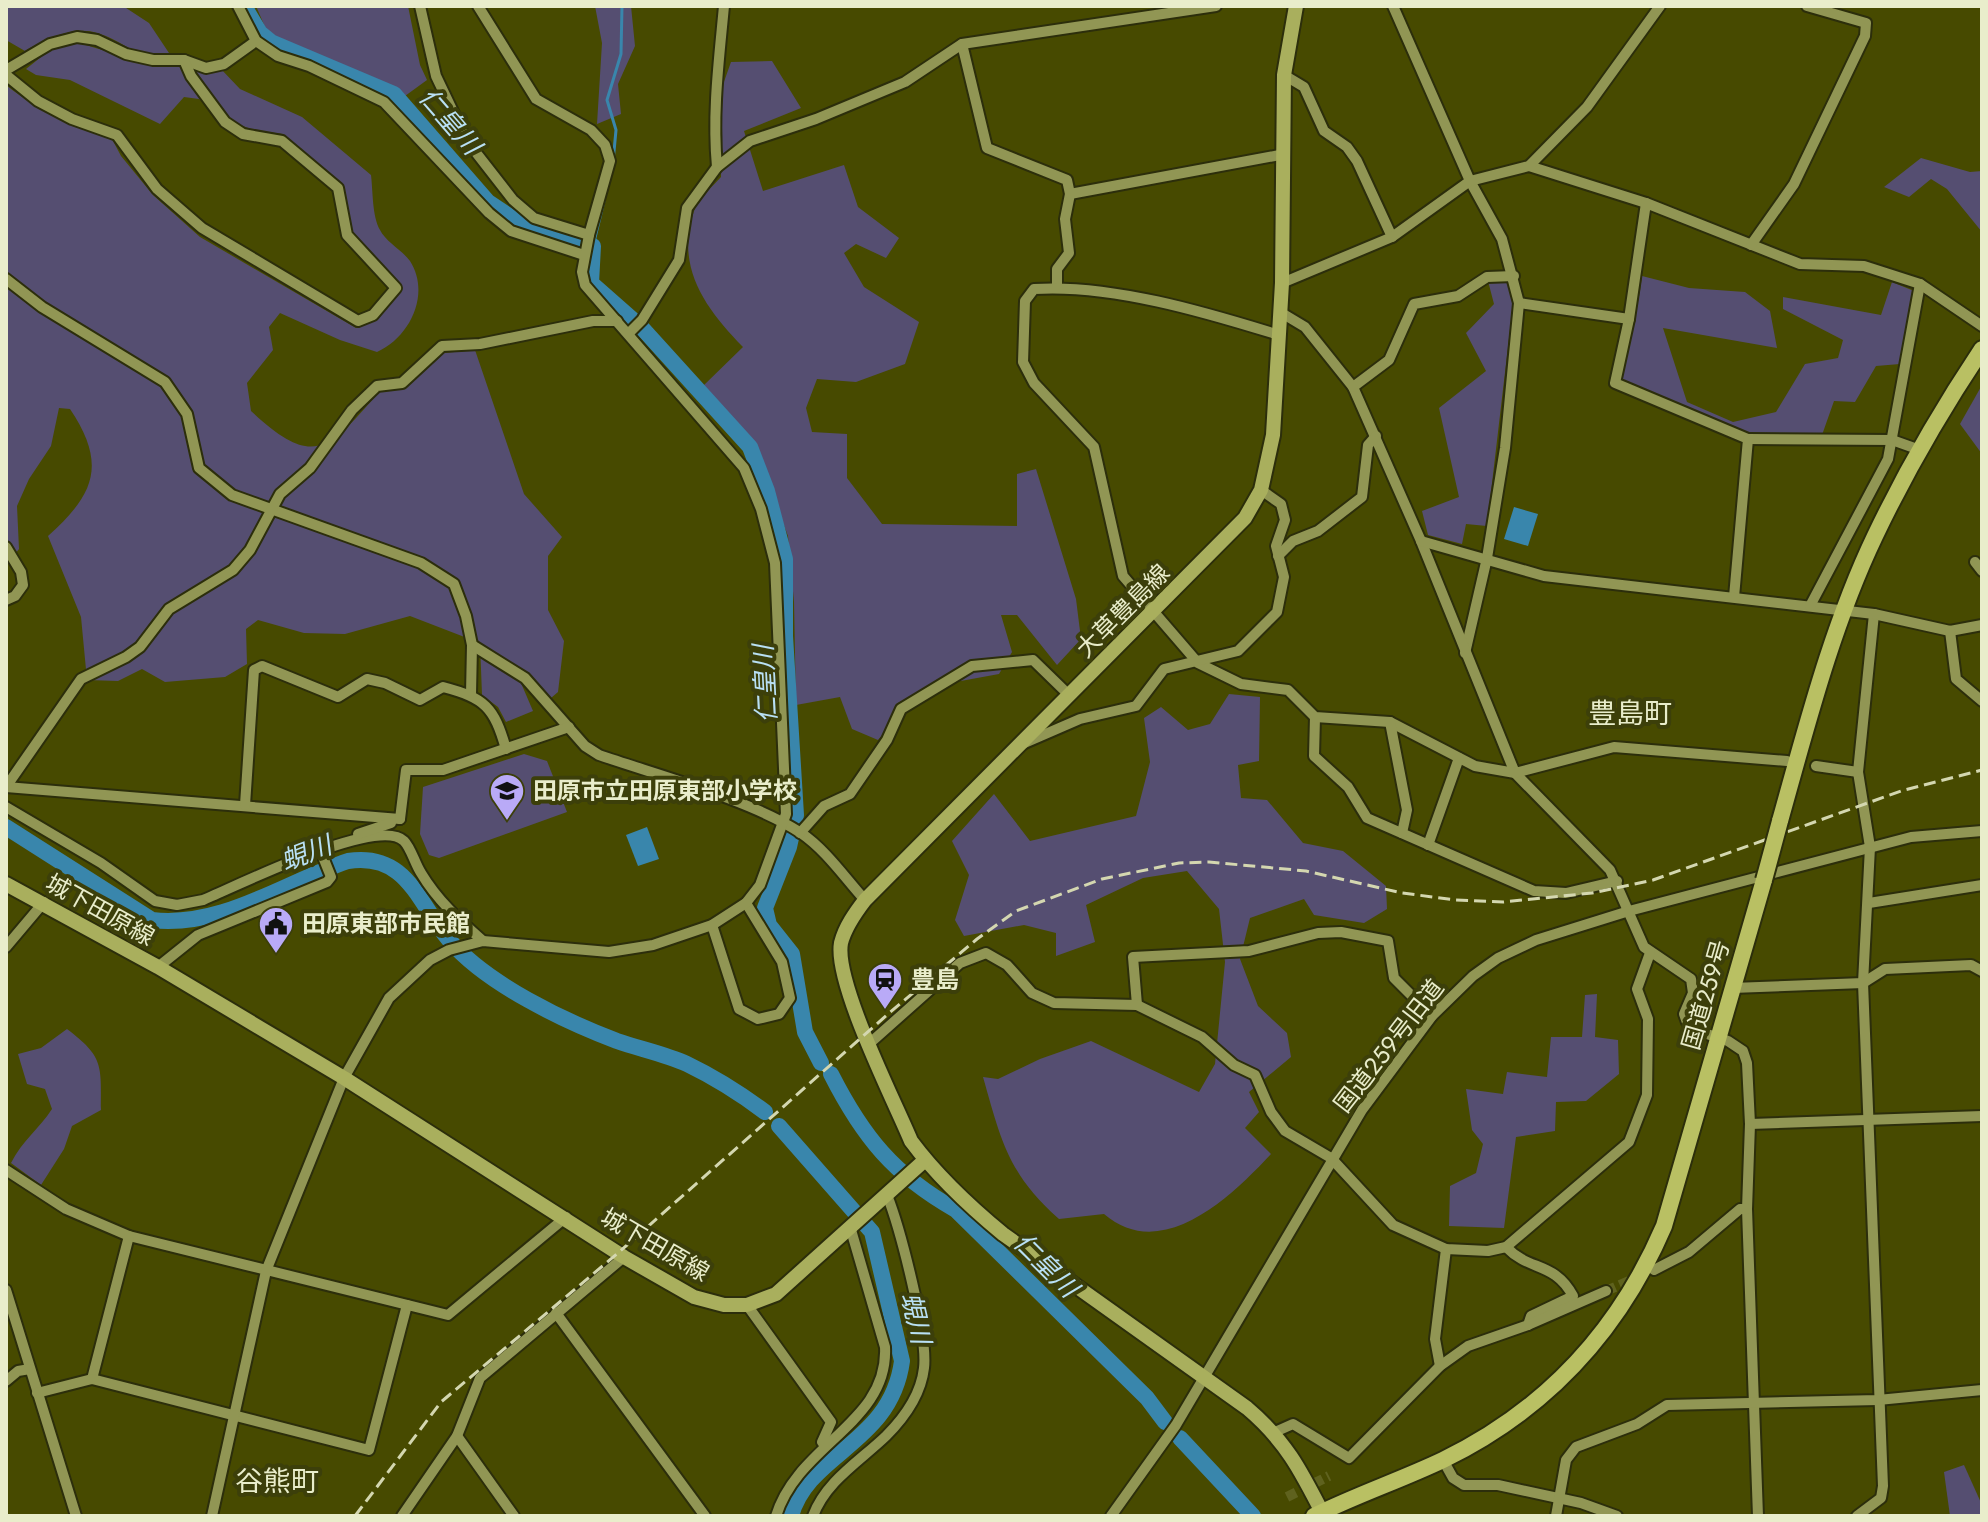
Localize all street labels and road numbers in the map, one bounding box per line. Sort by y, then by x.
street label: 大草豊島線 [1068,556,1177,665]
street label: 城下田原線 [39,865,161,954]
street label: 国道259号 [1673,936,1738,1054]
street label: 国道259号旧道 [1325,971,1452,1120]
street label: 城下田原線 [595,1199,716,1290]

